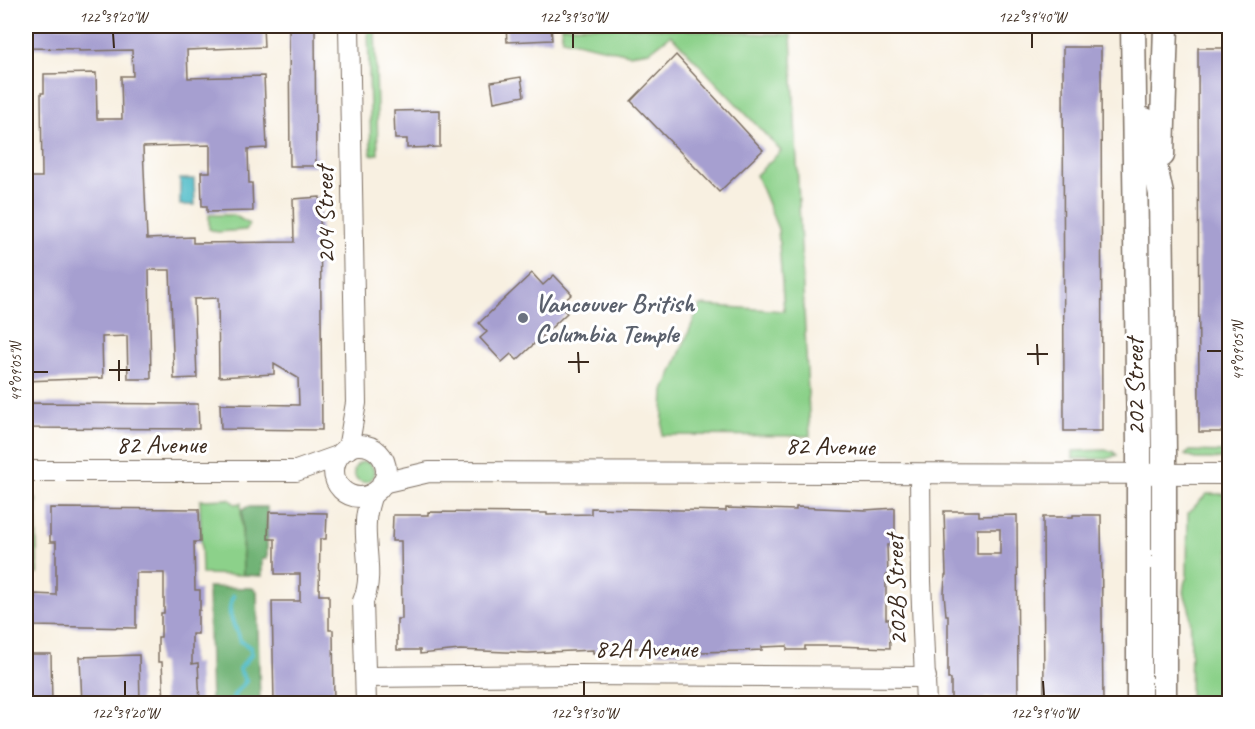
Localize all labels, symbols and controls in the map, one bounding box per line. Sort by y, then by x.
text: 122°39'20"W [79,8,150,27]
text: 122°39'30"W [539,8,610,27]
text: 122°39'40"W [998,8,1069,27]
street label: 204 Street [308,162,342,264]
place label: Vancouver British Columbia Temple [535,287,695,350]
marker: Vancouver British Columbia Temple [516,311,530,325]
text: 49°09'05"N [1229,318,1248,381]
street label: 202 Street [1118,334,1152,436]
text: 49°09'05"N [7,339,26,402]
street label: 82 Avenue [116,428,207,461]
street label: 82 Avenue [785,429,877,463]
street label: 202B Street [877,531,914,646]
street label: 82A Avenue [595,632,699,665]
text: 122°39'20"W [91,704,162,723]
text: 122°39'30"W [550,704,621,723]
text: 122°39'40"W [1010,704,1081,723]

